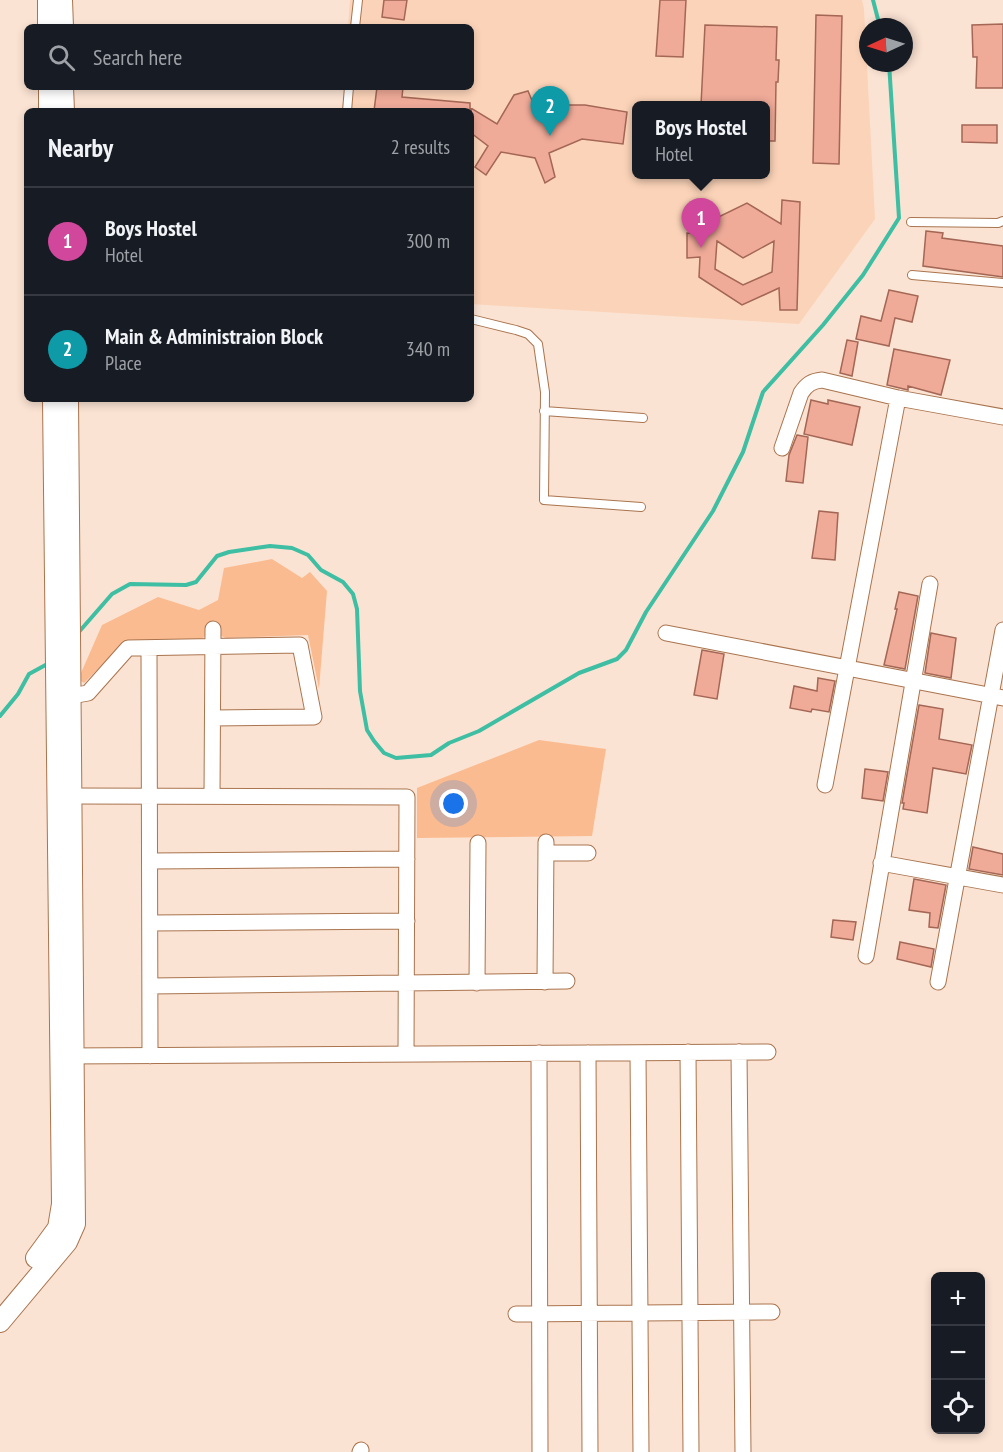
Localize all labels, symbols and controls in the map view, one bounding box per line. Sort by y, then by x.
north arrow [859,18,913,72]
search box [24,24,474,90]
icon: search [45,41,78,74]
text: Search here [93,43,182,71]
pin: 2 [530,86,570,136]
popup [632,101,770,179]
text: Boys Hostel [655,113,747,141]
text: Nearby [48,131,113,164]
text: 2 results [391,134,450,160]
text: Hotel [655,141,693,167]
pin: 1 [682,198,720,248]
text: Boys Hostel [105,214,197,242]
text: 1 [63,228,72,254]
text: 300 m [406,228,450,254]
text: Hotel [105,242,143,268]
text: Main & Administraion Block [105,322,323,350]
text: 2 [63,336,72,362]
text: 340 m [406,336,450,362]
text: Place [105,350,142,376]
your location [439,789,468,818]
map controls [931,1272,985,1434]
button: + [931,1272,985,1326]
button: − [931,1326,985,1380]
button: locate [931,1380,985,1434]

